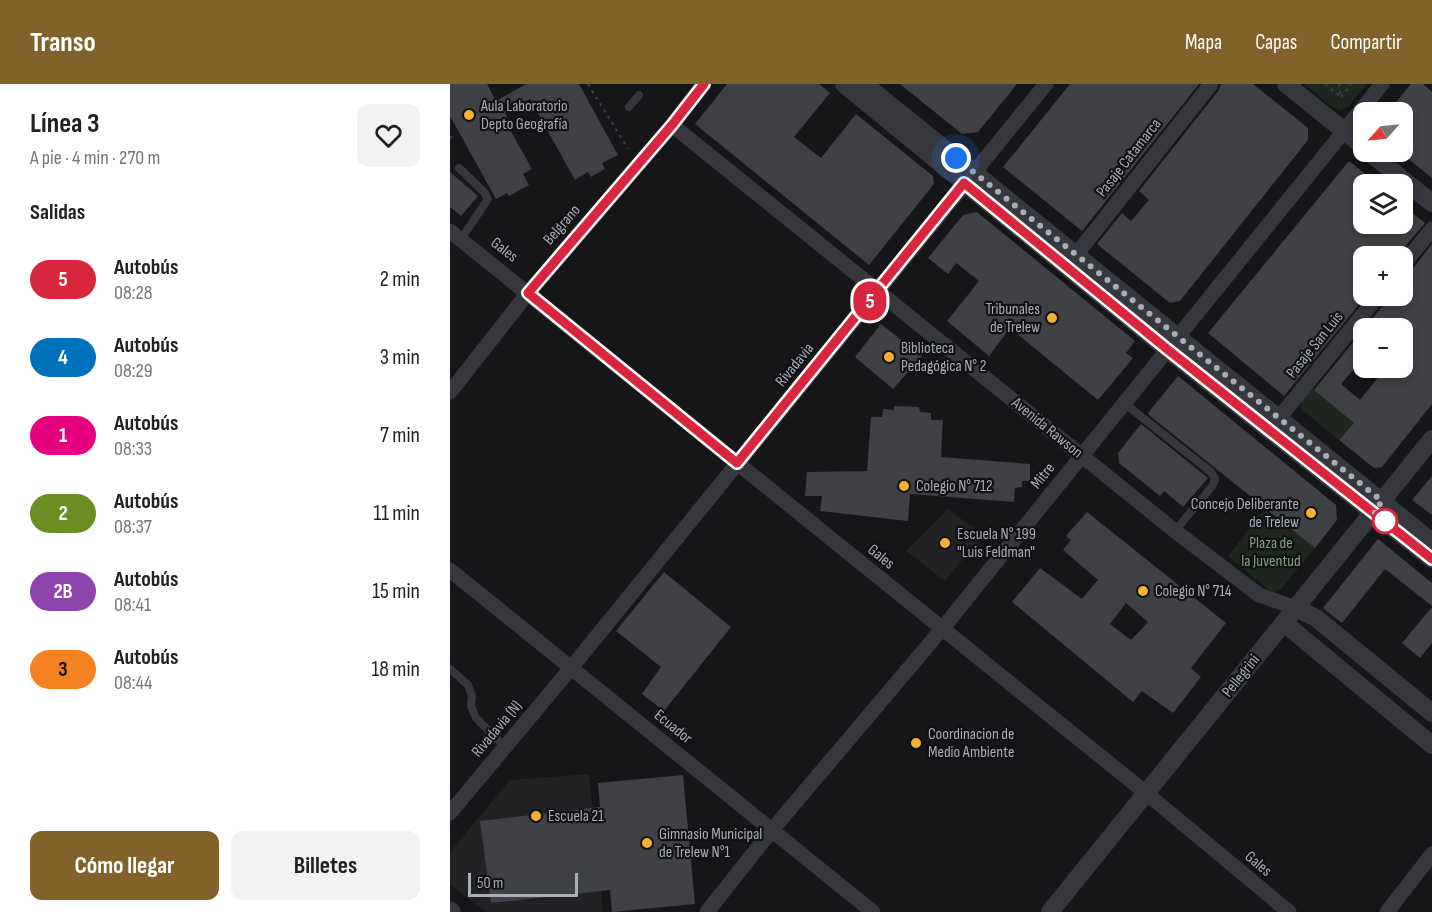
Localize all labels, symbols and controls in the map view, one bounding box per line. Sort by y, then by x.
text: Transo [30,26,96,59]
text: Mapa [1185,30,1222,55]
text: Capas [1255,30,1297,55]
text: Compartir [1330,30,1402,55]
place label: Aula Laboratorio Depto Geografía [480,97,568,134]
north arrow [1353,102,1413,162]
map controls [1353,102,1413,378]
button: heart [357,104,420,167]
text: Línea 3 [30,107,99,140]
marker: Aula Laboratorio Depto Geografía [462,108,476,122]
street label: Pasaje Catamarca [1093,115,1165,201]
your location [941,143,971,173]
text: A pie · 4 min · 270 m [30,146,160,170]
button: layers [1353,174,1413,234]
text: Salidas [30,199,85,226]
street label: Belgrano [539,201,585,249]
street label: Gales [487,234,522,267]
button: + [1353,246,1413,306]
text: Autobús [114,254,178,281]
text: 2 min [380,266,420,293]
text: 5 [58,267,68,292]
text: 08:28 [114,281,152,305]
line badge: 5 [850,282,890,320]
text: 5 [865,289,875,314]
place label: Tribunales de Trelew [986,300,1040,337]
street label: Pasaje San Luis [1282,308,1348,382]
marker: Tribunales de Trelew [1045,311,1059,325]
button: − [1353,318,1413,378]
text: Autobús [114,332,178,359]
street label: Rivadavia [772,339,818,391]
place label: Biblioteca Pedagógica N° 2 [901,339,986,376]
text: 3 min [380,344,420,371]
text: 4 [58,345,68,370]
marker: Biblioteca Pedagógica N° 2 [882,350,896,364]
text: 08:29 [114,359,153,383]
street label: Avenida Rawson [1007,393,1086,462]
text: Autobús [114,410,178,437]
text: 7 min [380,422,420,449]
text: 1 [59,423,67,448]
text: 08:33 [114,437,152,461]
street label: Mitre [1027,459,1059,493]
place label: Colegio N° 712 [916,477,993,496]
marker: Colegio N° 712 [897,479,911,493]
text: Autobús [114,488,178,515]
place label: Concejo Deliberante de Trelew [1191,495,1299,532]
text: 11 min [373,500,420,527]
text: 2 [58,501,68,526]
marker: Concejo Deliberante de Trelew [1304,506,1318,520]
unlabelled marker [1372,508,1398,534]
text: 08:37 [114,515,152,539]
place label: Escuela N° 199 "Luis Feldman" [957,525,1036,562]
park label: Plaza de la Juventud [1241,534,1301,571]
marker: Escuela N° 199 "Luis Feldman" [938,536,952,550]
street label: Gales [864,540,899,574]
text: Autobús [114,566,178,593]
text: 15 min [372,578,420,605]
text: 2B [53,579,73,604]
place label: Colegio N° 714 [1155,582,1232,601]
marker: Colegio N° 714 [1136,584,1150,598]
text: 08:41 [114,593,151,617]
text: Autobús [114,644,178,671]
street label: Pellegrini [1218,651,1264,701]
text: 18 min [372,656,420,683]
text: 3 [58,657,68,682]
text: 08:44 [114,671,152,695]
street label: Rivadavia (N) [468,697,526,761]
street label: Ecuador [650,706,696,748]
place label: Coordinacion de Medio Ambiente [928,725,1014,762]
marker: Coordinacion de Medio Ambiente [909,736,923,750]
place label: Escuela 21 [548,807,604,826]
marker: Escuela 21 [529,809,543,823]
place label: Gimnasio Municipal de Trelew N°1 [659,825,762,862]
button: Cómo llegar [30,831,219,900]
button: Billetes [231,831,420,900]
marker: Gimnasio Municipal de Trelew N°1 [640,836,654,850]
street label: Gales [1241,847,1275,881]
scale bar [468,870,578,898]
text: 50 m [477,874,503,893]

